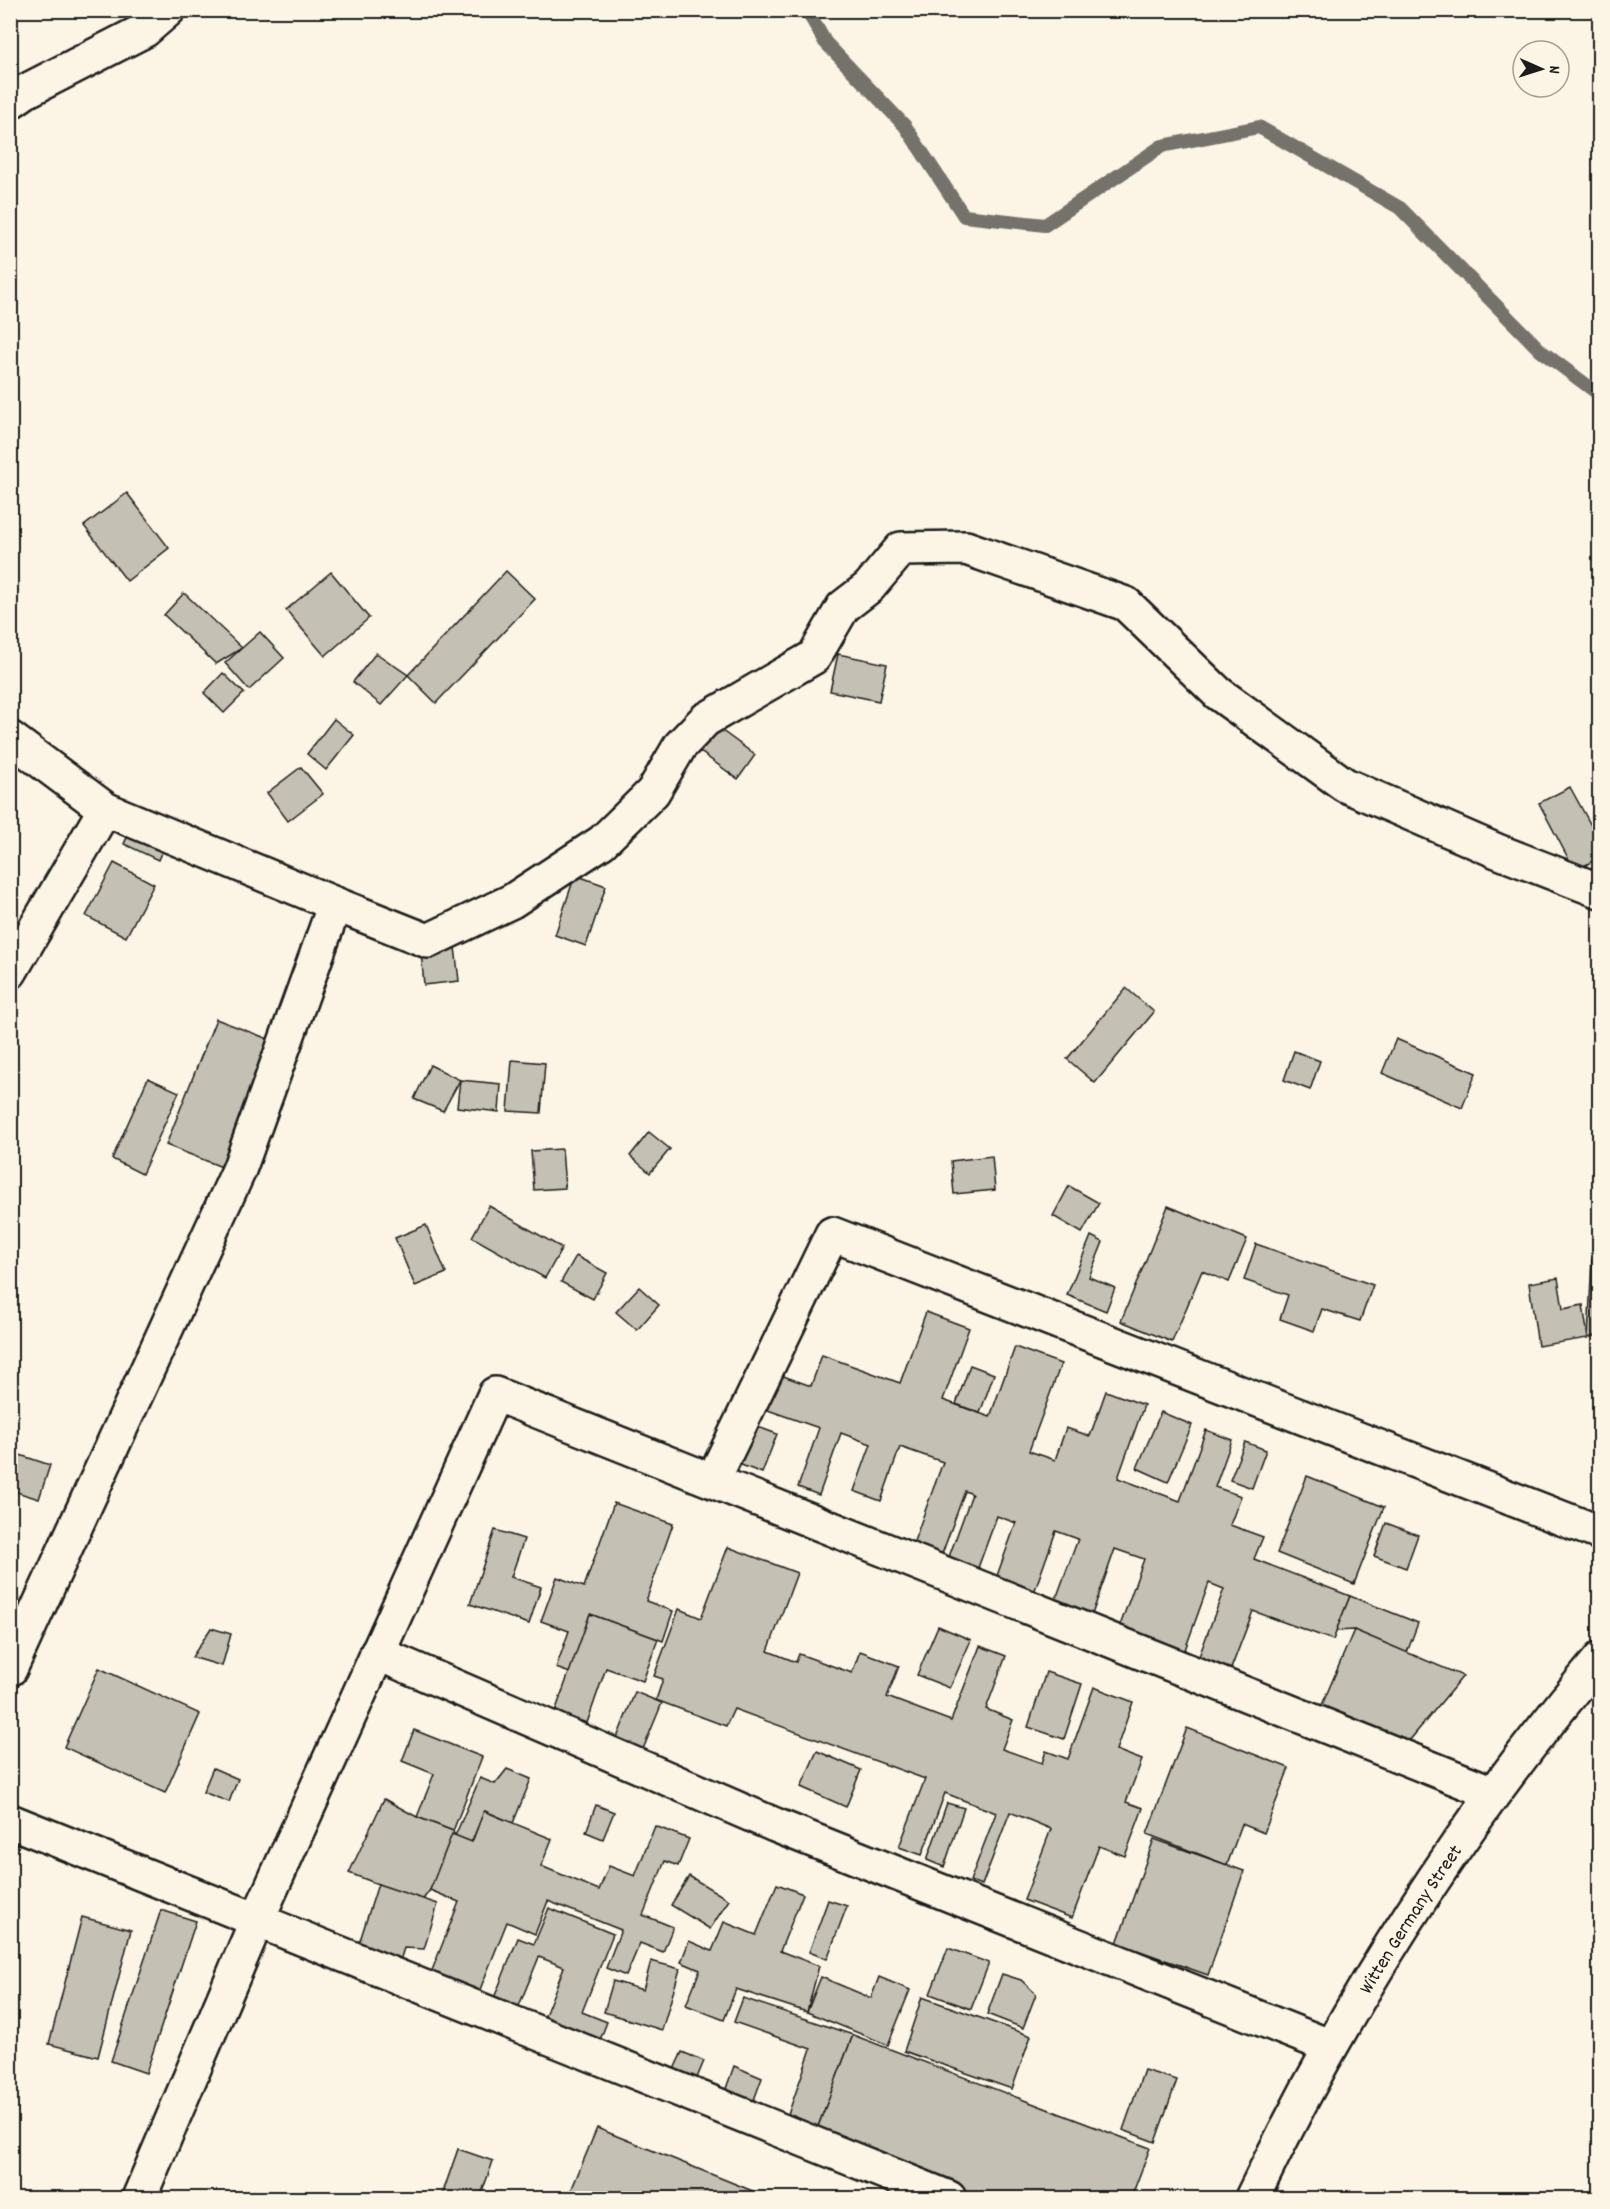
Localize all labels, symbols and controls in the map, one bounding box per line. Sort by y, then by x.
north arrow [1511,39,1571,99]
text: N [1542,65,1565,74]
street label: Witten Germany Street [1354,1840,1470,2000]

